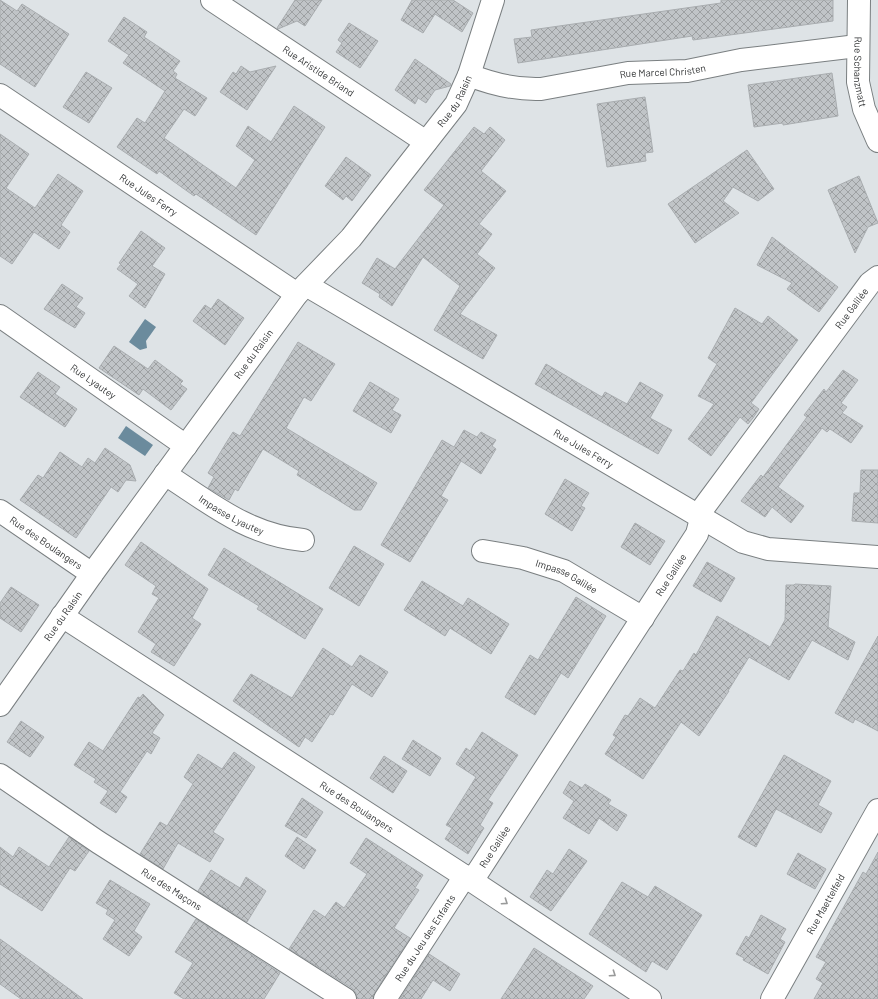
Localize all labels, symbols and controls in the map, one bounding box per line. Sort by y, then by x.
street label: Rue Schanzmatt [852,36,869,108]
street label: Rue Aristide Briand [281,43,357,99]
street label: Rue Marcel Christen [619,61,707,80]
street label: Rue du Raisin [434,73,474,129]
street label: Rue Jules Ferry [117,171,180,219]
street label: Rue Galilée [832,285,870,331]
street label: Rue du Raisin [231,327,275,381]
street label: Rue Lyautey [68,361,119,402]
street label: Rue Jules Ferry [552,426,616,471]
street label: Impasse Lyautey [197,492,266,537]
street label: Rue des Boulangers [8,514,85,572]
street label: Rue Galilée [653,551,689,598]
street label: Impasse Galilée [534,556,600,596]
street label: Rue du Raisin [41,589,84,643]
street label: Rue des Boulangers [318,778,396,835]
street label: Rue Galilée [476,823,512,870]
street label: Rue des Maçons [139,865,204,913]
street label: Rue Maettelfeld [804,872,847,936]
street label: Rue du Jeu des Enfants [392,892,458,984]
one-way arrow [501,898,508,905]
one-way arrow [609,970,616,977]

